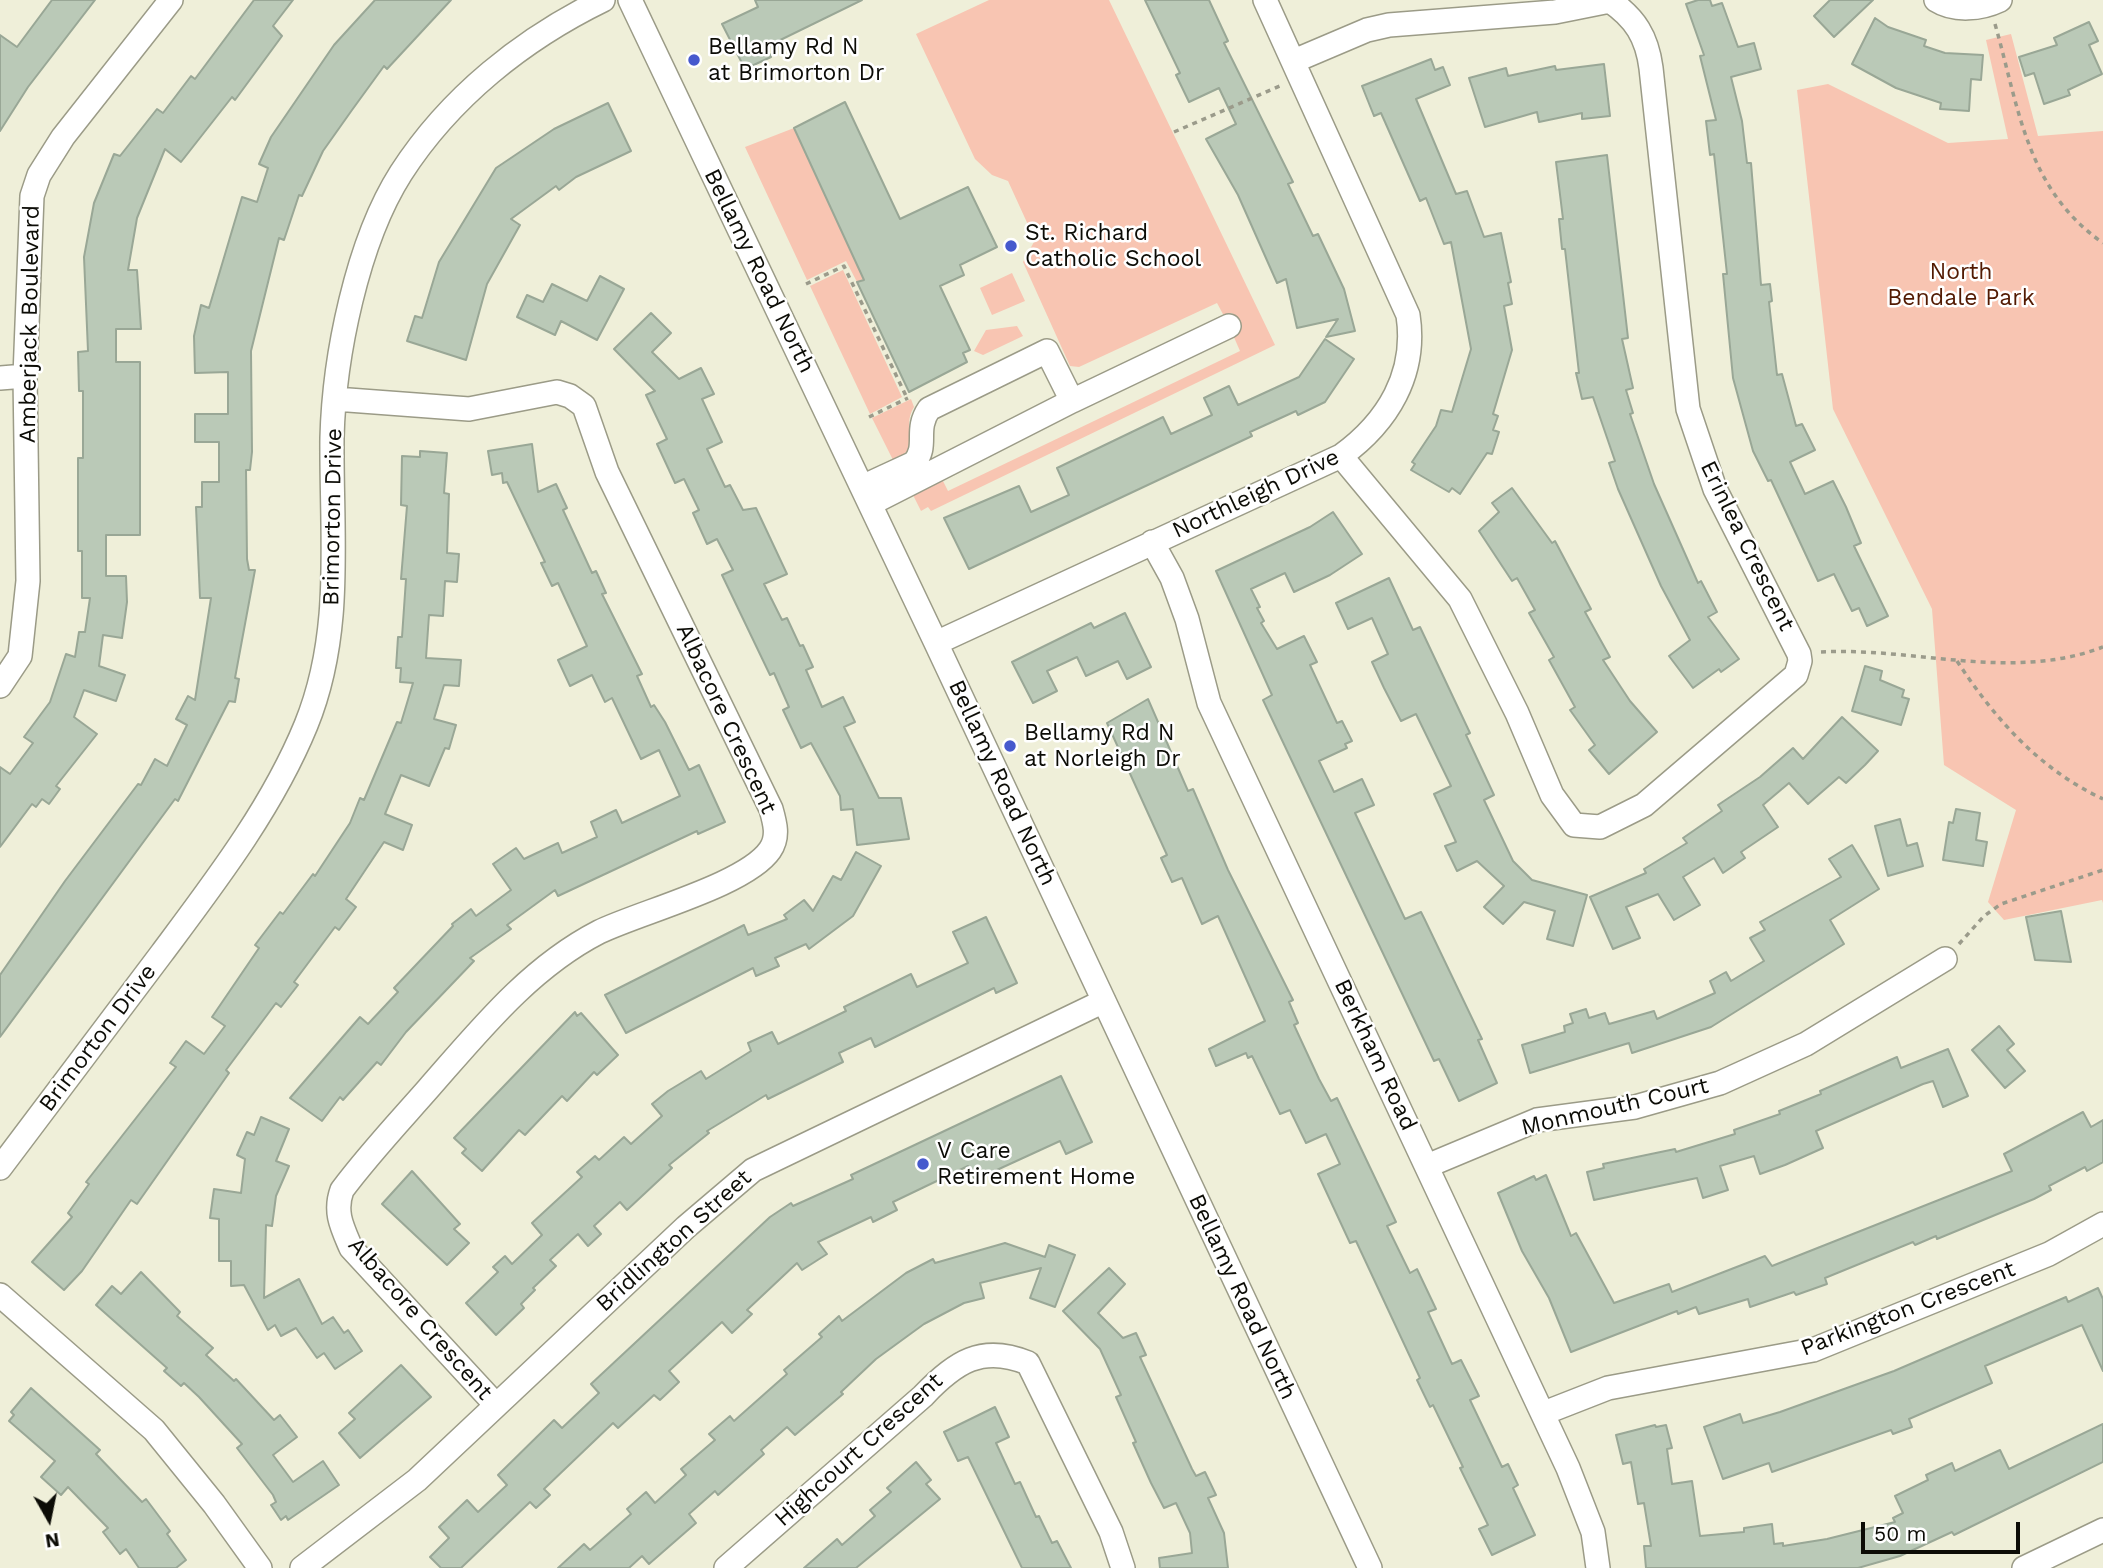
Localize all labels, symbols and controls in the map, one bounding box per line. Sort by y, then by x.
place label: Bellamy Rd N at Brimorton Dr [708,33,884,87]
marker: Bellamy Rd N at Brimorton Dr [686,52,702,68]
street label: Bellamy Road North [698,164,820,378]
street label: Amberjack Boulevard [14,205,46,443]
place label: St. Richard Catholic School [1025,219,1201,273]
marker: St. Richard Catholic School [1003,238,1019,254]
park label: North Bendale Park [1887,258,2035,312]
street label: Brimorton Drive [318,428,348,606]
street label: Northleigh Drive [1168,443,1344,545]
street label: Erinlea Crescent [1694,457,1800,635]
street label: Albacore Crescent [670,620,782,818]
street label: Bellamy Road North [942,676,1062,890]
place label: Bellamy Rd N at Norleigh Dr [1024,719,1181,773]
marker: Bellamy Rd N at Norleigh Dr [1002,738,1018,754]
street label: Brimorton Drive [34,959,162,1117]
street label: Berkham Road [1328,975,1422,1135]
street label: Monmouth Court [1519,1072,1711,1142]
place label: V Care Retirement Home [937,1137,1135,1191]
marker: V Care Retirement Home [915,1156,931,1172]
street label: Bridlington Street [591,1164,757,1318]
street label: Bellamy Road North [1182,1190,1302,1404]
street label: Albacore Crescent [342,1232,498,1406]
street label: Parkington Crescent [1797,1255,2019,1363]
street label: Highcourt Crescent [769,1367,949,1533]
north arrow [14,1484,84,1554]
scale bar [1865,1508,2024,1552]
text: 50 m [1874,1521,1926,1546]
text: N [44,1528,61,1553]

